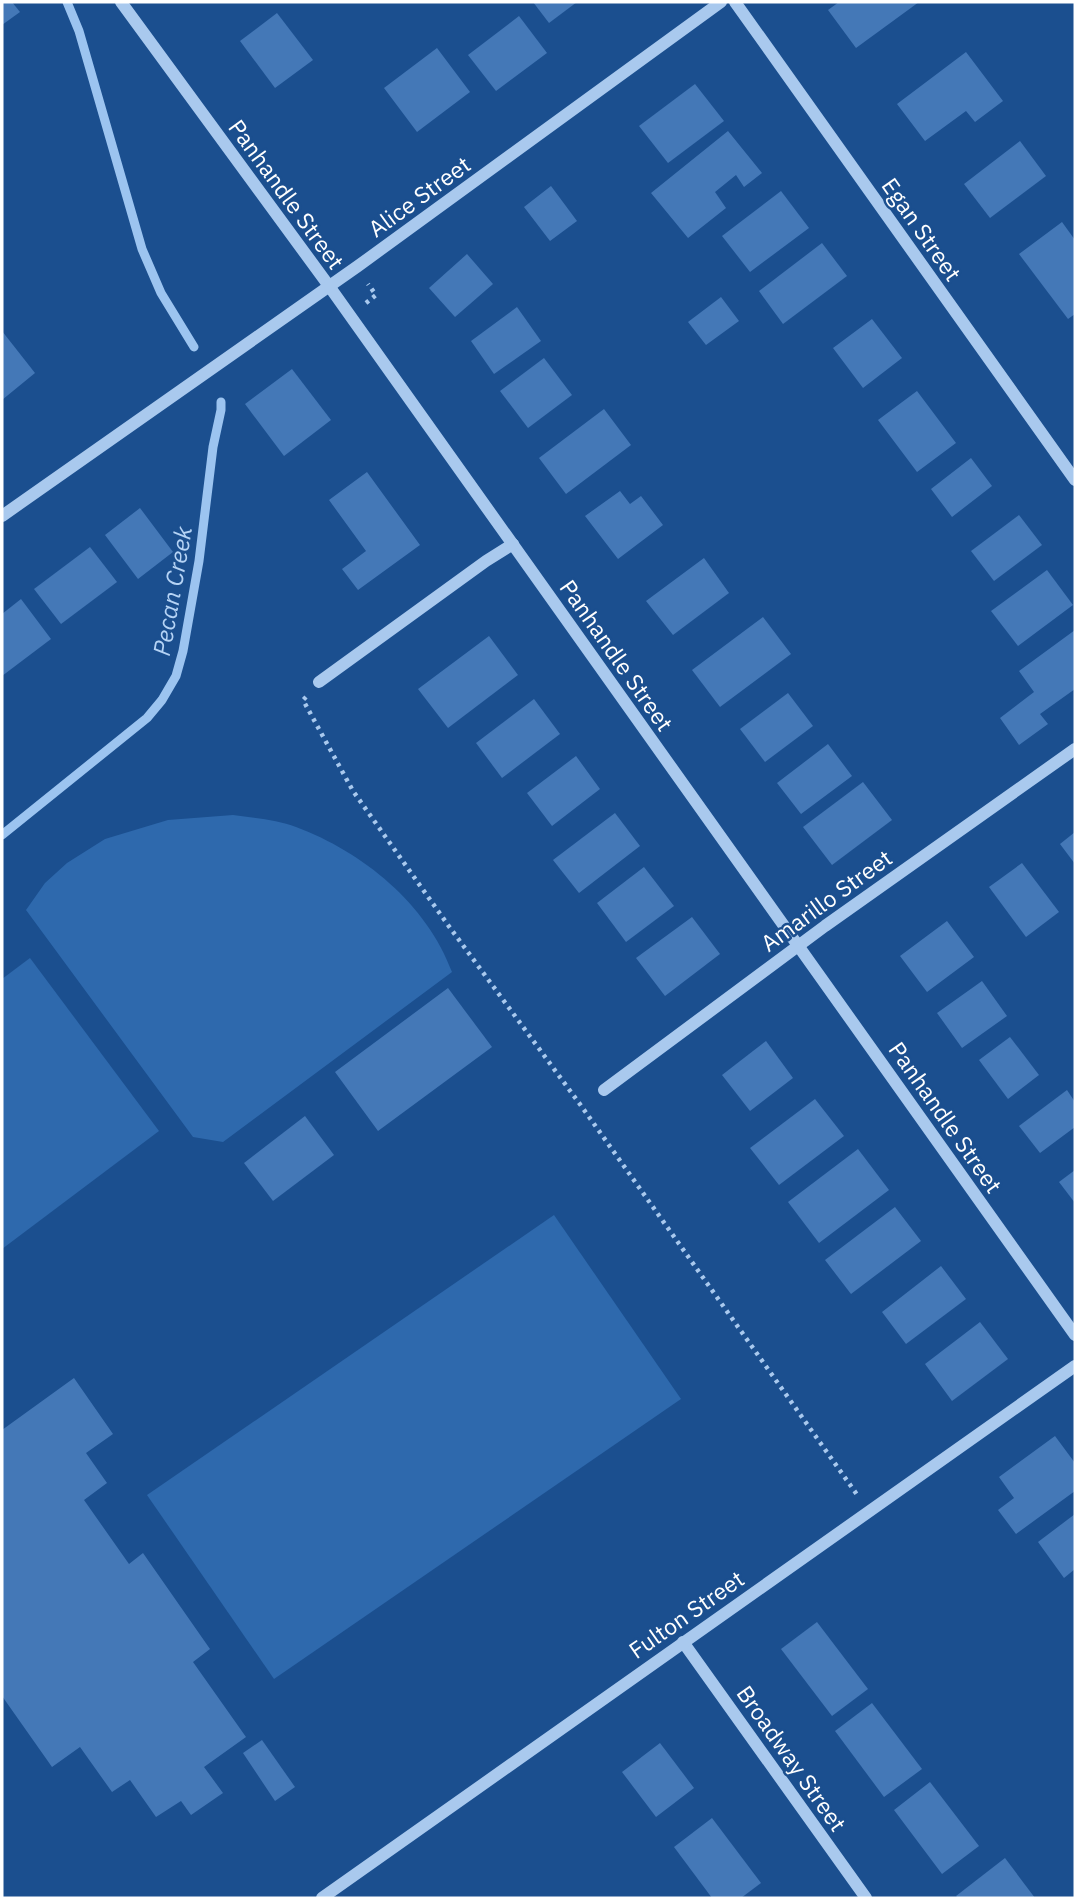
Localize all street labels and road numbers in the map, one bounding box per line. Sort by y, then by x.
street label: Panhandle Street [222,113,352,275]
street label: Alice Street [362,149,476,243]
street label: Egan Street [876,172,968,286]
street label: Panhandle Street [554,573,680,737]
street label: Amarillo Street [754,842,898,958]
street label: Panhandle Street [883,1035,1009,1199]
street label: Fulton Street [623,1563,749,1665]
street label: Broadway Street [731,1679,853,1837]

